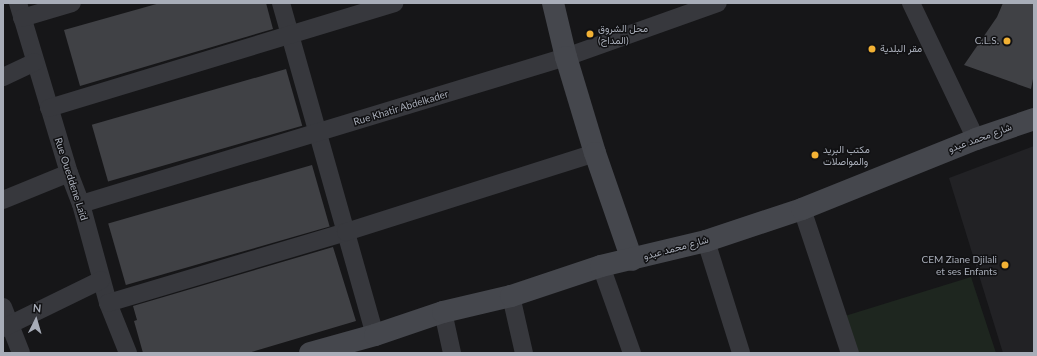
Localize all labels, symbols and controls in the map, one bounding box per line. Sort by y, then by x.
place label: محل الشروق (المداح) [598,22,648,46]
marker: محل الشروق (المداح) [585,29,595,39]
place label: C.L.S. [975,35,999,47]
marker: C.L.S. [1002,36,1012,46]
place label: مقر البلدية [880,43,922,55]
marker: مقر البلدية [867,44,877,54]
street label: Rue Khatir Abdelkader [352,88,450,128]
street label: شارع محمد عبدو [947,121,1013,155]
street label: Rue Oueddene Laïd [52,136,90,222]
place label: مكتب البريد والمواصلات [823,143,870,166]
marker: مكتب البريد والمواصلات [810,150,820,160]
street label: شارع محمد عبدو [642,234,710,262]
place label: CEM Ziane Djilali et ses Enfants [922,253,997,276]
marker: CEM Ziane Djilali et ses Enfants [1000,260,1010,270]
north arrow [16,300,56,340]
text: N [32,301,42,314]

